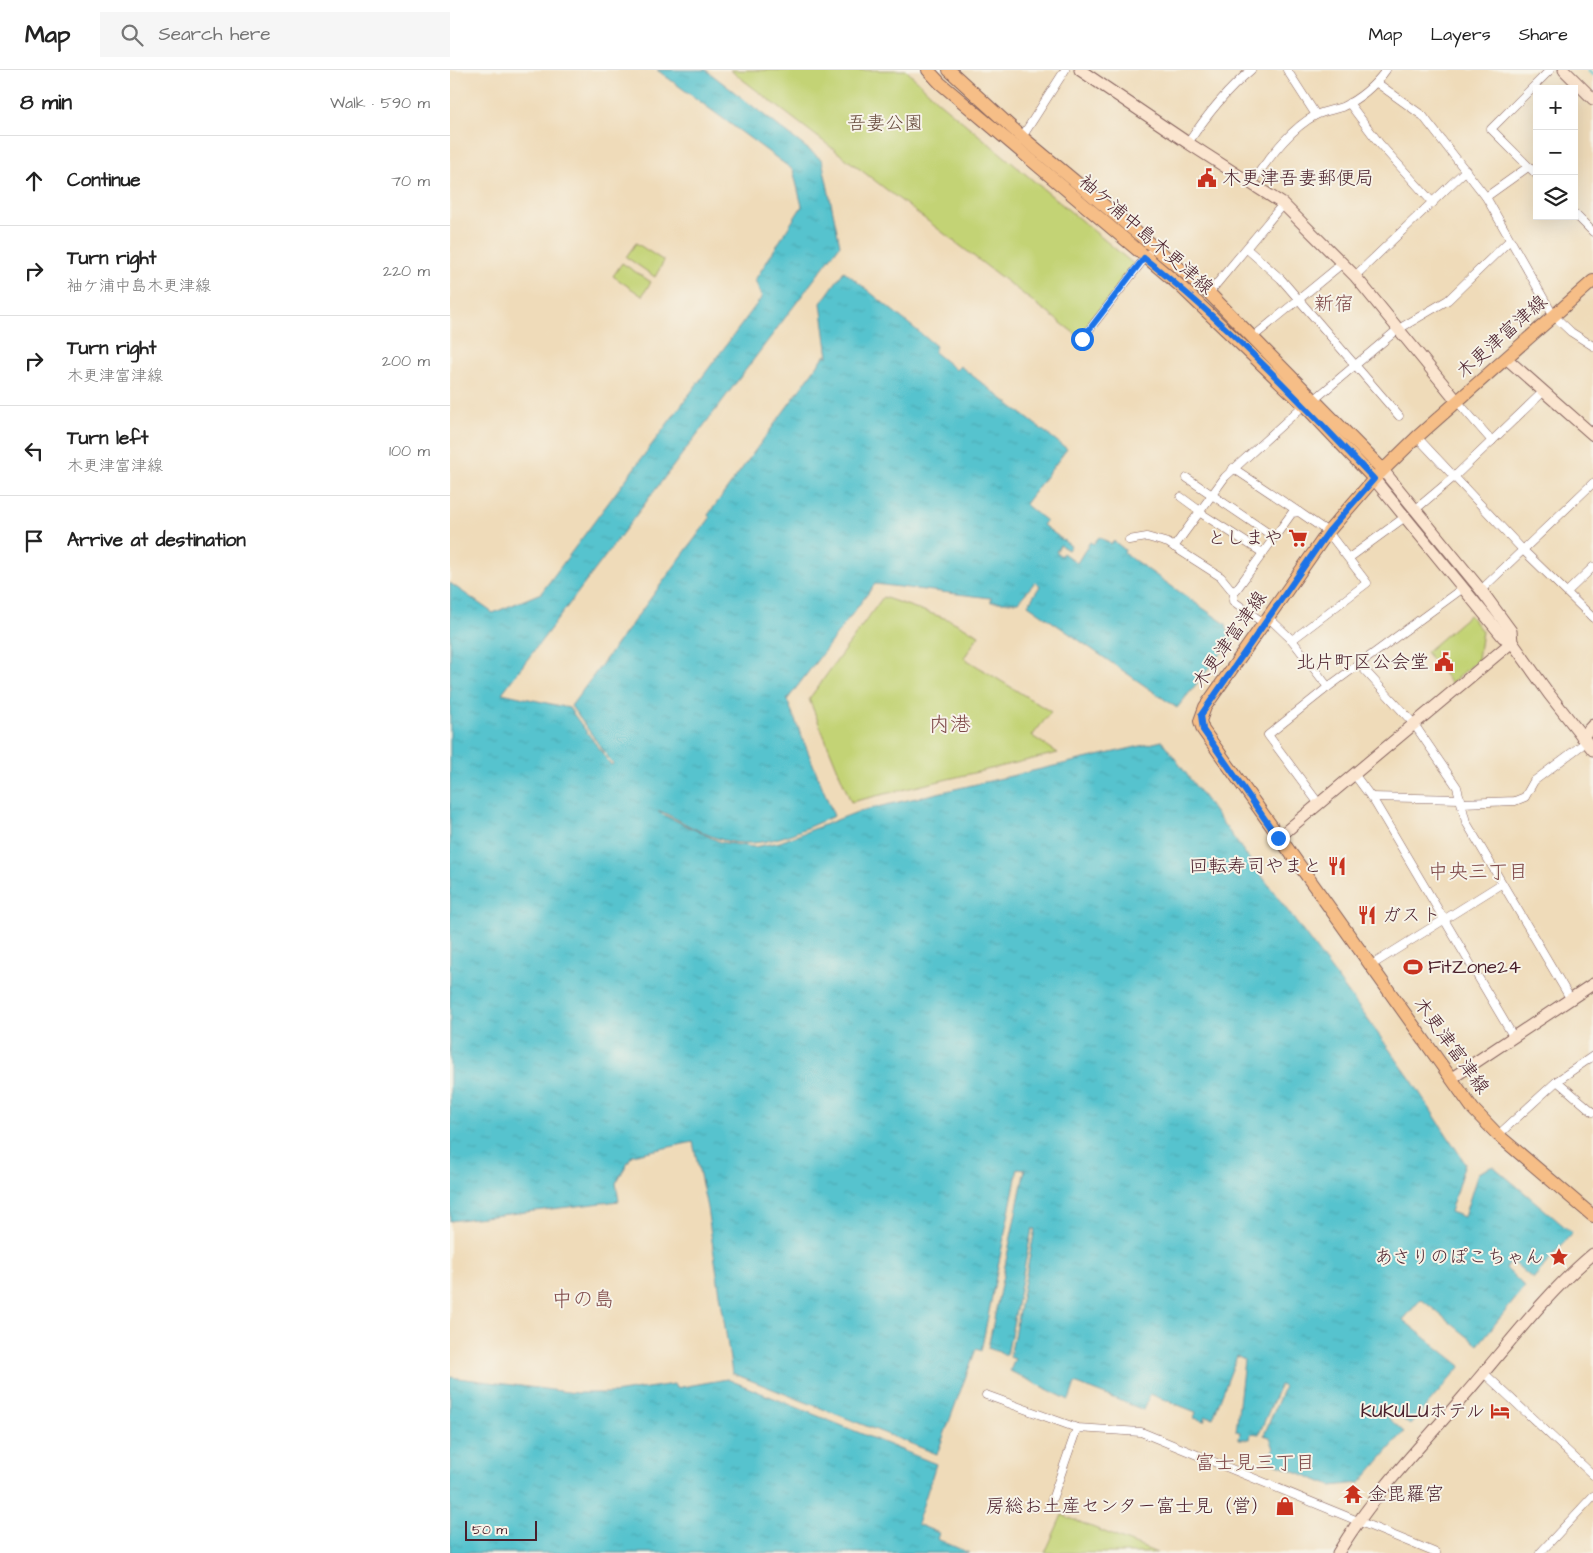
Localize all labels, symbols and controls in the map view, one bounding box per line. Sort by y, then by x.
search box [100,12,450,57]
text: Map [25,18,70,52]
icon: search [118,21,146,49]
text: Search here [158,21,271,48]
text: Map [1368,22,1402,47]
text: Layers [1430,22,1491,47]
text: Share [1519,22,1568,47]
map controls [1533,85,1578,220]
button: + [1533,85,1578,130]
text: 8 min [20,88,72,117]
text: Walk · 590 m [330,92,430,114]
park label: 吾妻公園 [847,110,923,137]
button: − [1533,130,1578,175]
place label: 木更津吾妻郵便局 [1222,165,1374,192]
icon: ahead [20,167,48,195]
text: Continue [67,167,141,194]
public building icon: 木更津吾妻郵便局 [1196,167,1218,189]
street label: 袖ケ浦中島木更津線 [1073,169,1219,301]
text: 70 m [391,170,430,192]
button: layers [1533,175,1578,220]
text: Turn right [67,245,156,272]
icon: right [20,257,48,285]
text: 220 m [383,260,430,282]
text: 袖ケ浦中島木更津線 [67,275,211,297]
street label: 木更津富津線 [1451,289,1553,385]
district label: 新宿 [1314,290,1354,318]
route start [1071,328,1094,351]
text: Turn right [67,335,156,362]
icon: right [20,347,48,375]
text: 200 m [382,350,430,372]
text: 木更津富津線 [67,365,163,387]
text: Turn left [67,425,148,452]
icon: left [20,437,48,465]
text: 100 m [389,440,430,462]
text: 木更津富津線 [67,455,163,477]
place label: としまや [1207,525,1283,552]
icon: arrive [20,527,48,555]
text: Arrive at destination [67,527,246,554]
supermarket icon: としまや [1287,527,1309,549]
street label: 木更津富津線 [1186,586,1274,694]
place label: 北片町区公会堂 [1296,649,1429,676]
public building icon: 北片町区公会堂 [1433,651,1455,673]
district label: 内港 [929,710,971,739]
route end [1267,827,1290,850]
place label: 回転寿司やまと [1189,853,1322,880]
restaurant icon: 回転寿司やまと [1326,855,1348,877]
district label: 中央三丁目 [1428,858,1528,886]
place label: ガスト [1382,902,1441,929]
restaurant icon: ガスト [1356,904,1378,926]
place label: FitZone24 [1428,954,1521,981]
sports icon: FitZone24 [1402,956,1424,978]
street label: 木更津富津線 [1407,992,1495,1100]
place label: あさりのぽこちゃん [1374,1244,1544,1271]
place icon: あさりのぽこちゃん [1548,1246,1570,1268]
district label: 中の島 [552,1285,615,1314]
place label: KUKULUホテル [1361,1398,1485,1425]
hotel icon: KUKULUホテル [1489,1400,1511,1422]
district label: 富士見三丁目 [1195,1449,1315,1477]
place label: 金毘羅宮 [1368,1481,1444,1508]
temple icon: 金毘羅宮 [1342,1483,1364,1505]
place label: 房総お土産センター富士見（営） [986,1493,1270,1520]
shop icon: 房総お土産センター富士見（営） [1274,1495,1296,1517]
scale bar [465,1518,538,1541]
text: 50 m [472,1520,507,1540]

